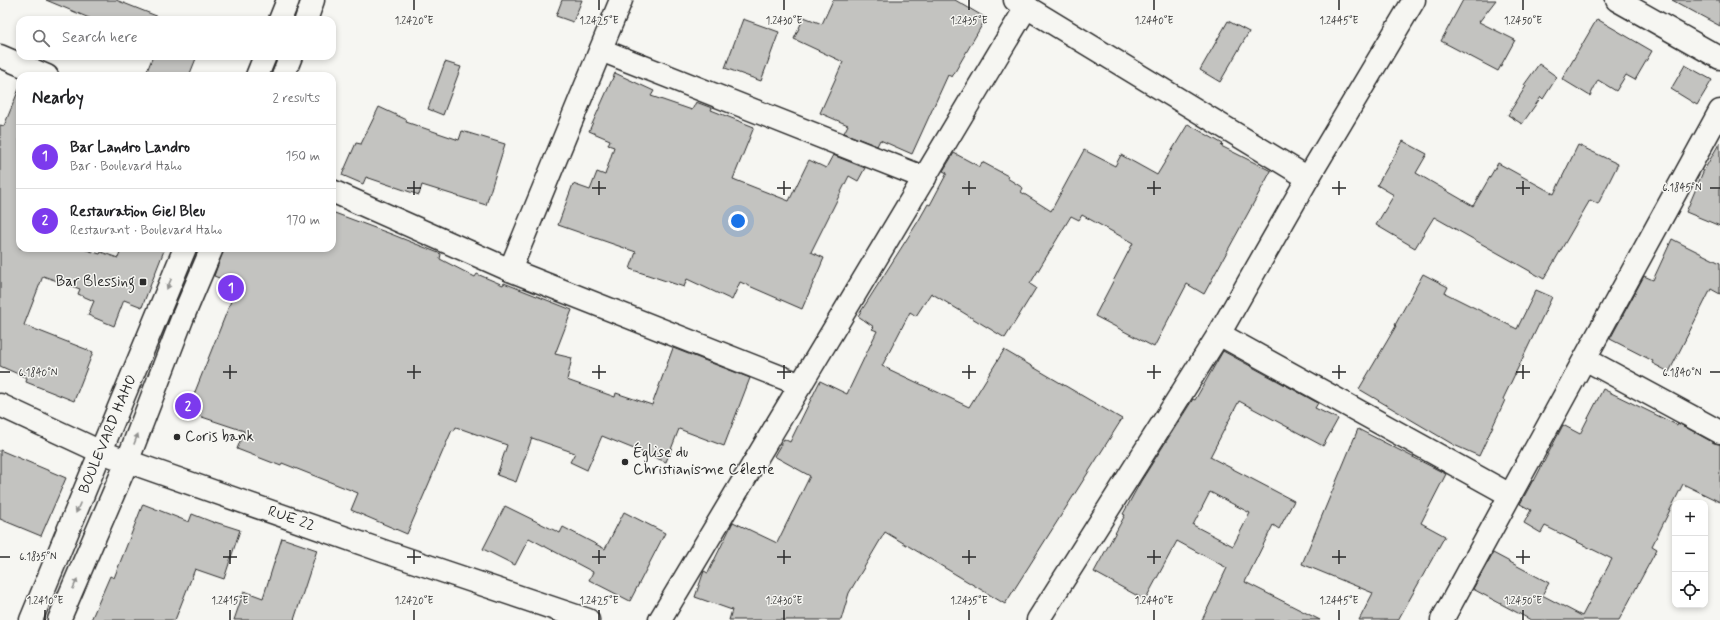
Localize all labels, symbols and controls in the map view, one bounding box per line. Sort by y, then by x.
text: 1.2420°E [395,14,433,28]
text: 1.2425°E [580,14,619,28]
text: 1.2430°E [766,14,802,28]
text: 1.2435°E [950,14,988,28]
text: 1.2440°E [1135,14,1173,28]
text: 1.2445°E [1320,14,1359,28]
text: 1.2450°E [1504,14,1542,28]
search box [16,16,336,60]
icon: search [30,27,52,49]
text: Search here [62,28,138,48]
text: Nearby [32,87,84,109]
text: 2 results [273,90,320,107]
text: Bar Landro Landro [70,138,190,158]
text: 1 [42,148,48,165]
text: 150 m [286,148,320,165]
text: Bar · Boulevard Haho [70,158,182,175]
text: 6.1845°N [1662,181,1702,195]
text: Restauration Giel Bleu [70,202,205,222]
your location [728,211,748,231]
text: 2 [42,212,48,229]
text: 170 m [286,212,320,229]
text: Restaurant · Boulevard Haho [70,222,222,239]
place label: Bar Blessing [56,272,135,293]
pin: 1 [218,273,244,303]
marker: Bar Blessing [138,277,148,287]
one-way arrow [166,278,172,289]
text: 6.1840°N [19,366,58,380]
text: 6.1840°N [1663,366,1702,380]
street label: BOULEVARD HAHO [74,372,141,497]
pin: 2 [175,391,201,421]
place label: Coris bank [185,427,254,447]
one-way arrow [134,432,140,444]
marker: Coris bank [172,432,182,442]
place label: Église du Christianisme Céleste [633,442,774,480]
marker: Église du Christianisme Céleste [620,457,630,467]
map controls [1672,500,1708,608]
button: + [1672,500,1708,536]
street label: RUE 22 [265,501,317,536]
one-way arrow [74,502,80,514]
button: − [1672,536,1708,572]
text: 6.1835°N [19,550,57,564]
button: locate [1672,572,1708,608]
one-way arrow [72,579,78,590]
text: 1.2410°E [27,594,63,608]
text: 1.2415°E [212,594,249,608]
text: 1.2420°E [395,594,433,608]
text: 1.2425°E [580,594,619,608]
text: 1.2430°E [766,594,802,608]
text: 1.2435°E [950,594,988,608]
text: 1.2440°E [1135,594,1173,608]
text: 1.2445°E [1320,594,1359,608]
text: 1.2450°E [1504,594,1542,608]

